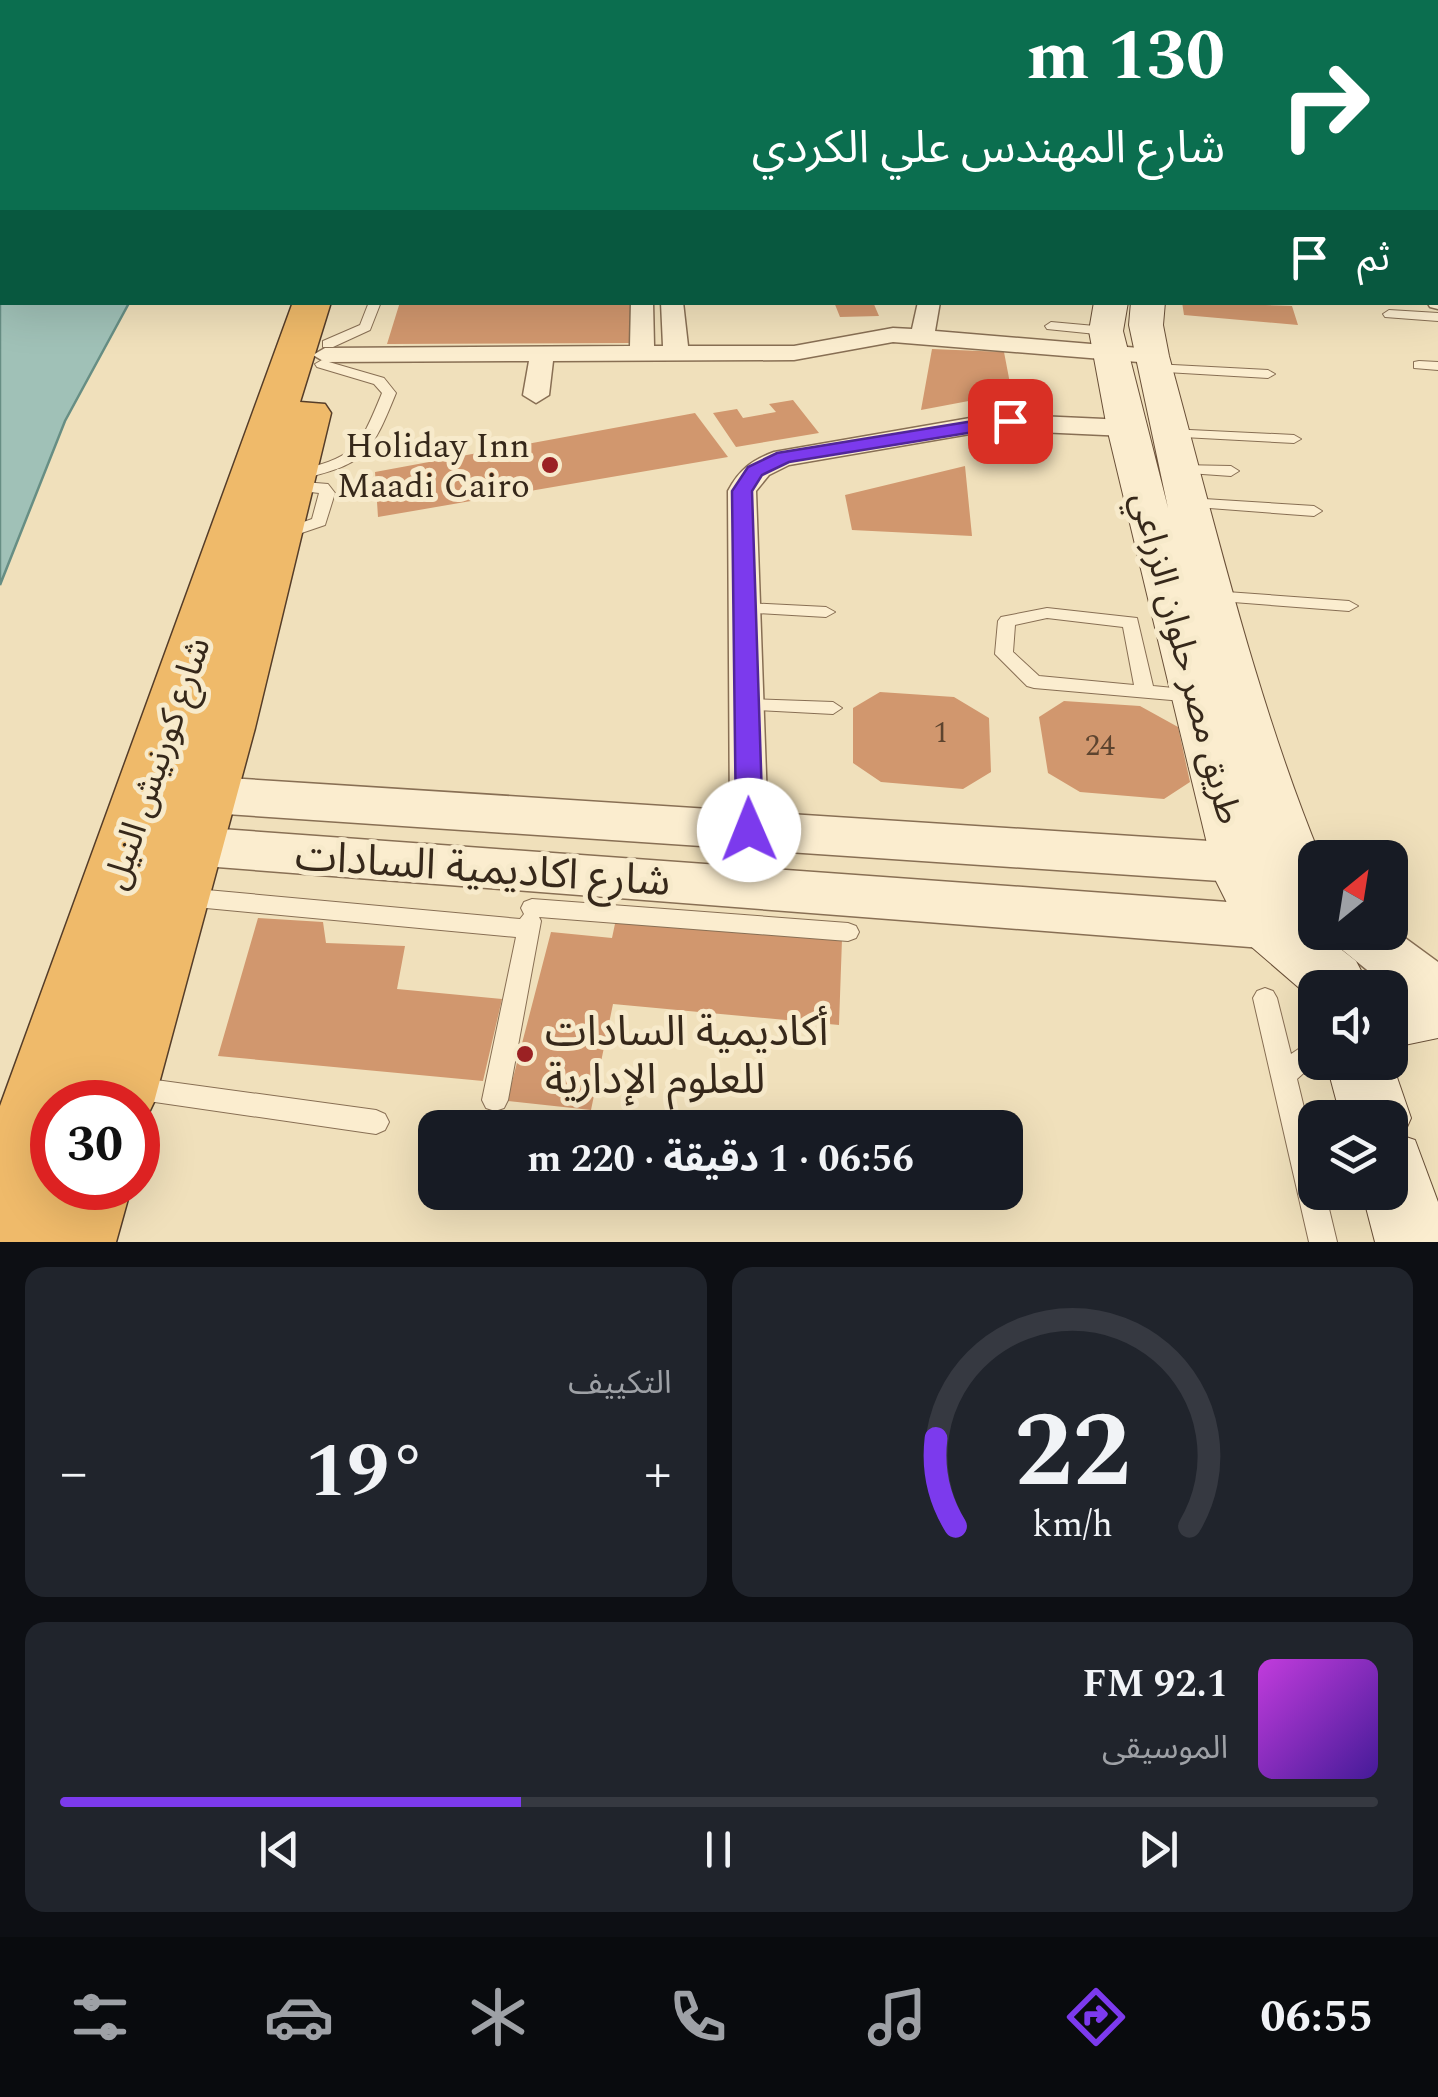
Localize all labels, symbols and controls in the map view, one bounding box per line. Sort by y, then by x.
text: 130 m [1027,4,1225,110]
icon: right [1260,40,1390,170]
text: شارع المهندس علي الكردي [752,114,1225,183]
icon: arrive [1282,230,1337,285]
text: ثم [1357,230,1390,288]
pin [968,379,1053,464]
icon: arrive [983,394,1038,449]
place label: Holiday Inn Maadi Cairo [337,420,530,513]
marker: Holiday Inn Maadi Cairo [539,454,561,476]
street label: طريق مصر حلوان الزراعي [1116,486,1255,830]
street label: شارع كورنيش النيل [89,630,225,897]
house number: 1 [934,710,949,756]
house number: 24 [1085,723,1115,769]
position arrow [697,778,801,882]
street label: شارع اكاديمية السادات [293,825,673,914]
north arrow [1298,840,1408,950]
map controls [1298,840,1408,1210]
button: sound [1298,970,1408,1080]
place label: أكاديمية السادات للعلوم الإدارية [545,1001,828,1112]
marker: أكاديمية السادات للعلوم الإدارية [514,1043,536,1065]
speed limit sign: 30 [30,1080,160,1210]
button: layers [1298,1100,1408,1210]
text: 06:56 · 1 دقيقة · 220 m [527,1131,914,1189]
text: التكييف [568,1359,672,1408]
text: 22 [1014,1374,1131,1532]
text: 19° [305,1416,427,1530]
text: − [60,1432,88,1515]
text: + [644,1432,672,1515]
text: km/h [1032,1498,1112,1553]
text: 92.1 FM [1083,1656,1228,1714]
text: الموسيقى [1102,1724,1228,1773]
icon: previous [252,1822,307,1877]
icon: pause [691,1822,746,1877]
icon: next [1131,1822,1186,1877]
icon: filters [65,1982,135,2052]
icon: car [264,1982,334,2052]
icon: climate [463,1982,533,2052]
icon: phone [663,1982,733,2052]
icon: music [862,1982,932,2052]
icon: directions [1061,1982,1131,2052]
text: 06:55 [1260,1983,1373,2052]

